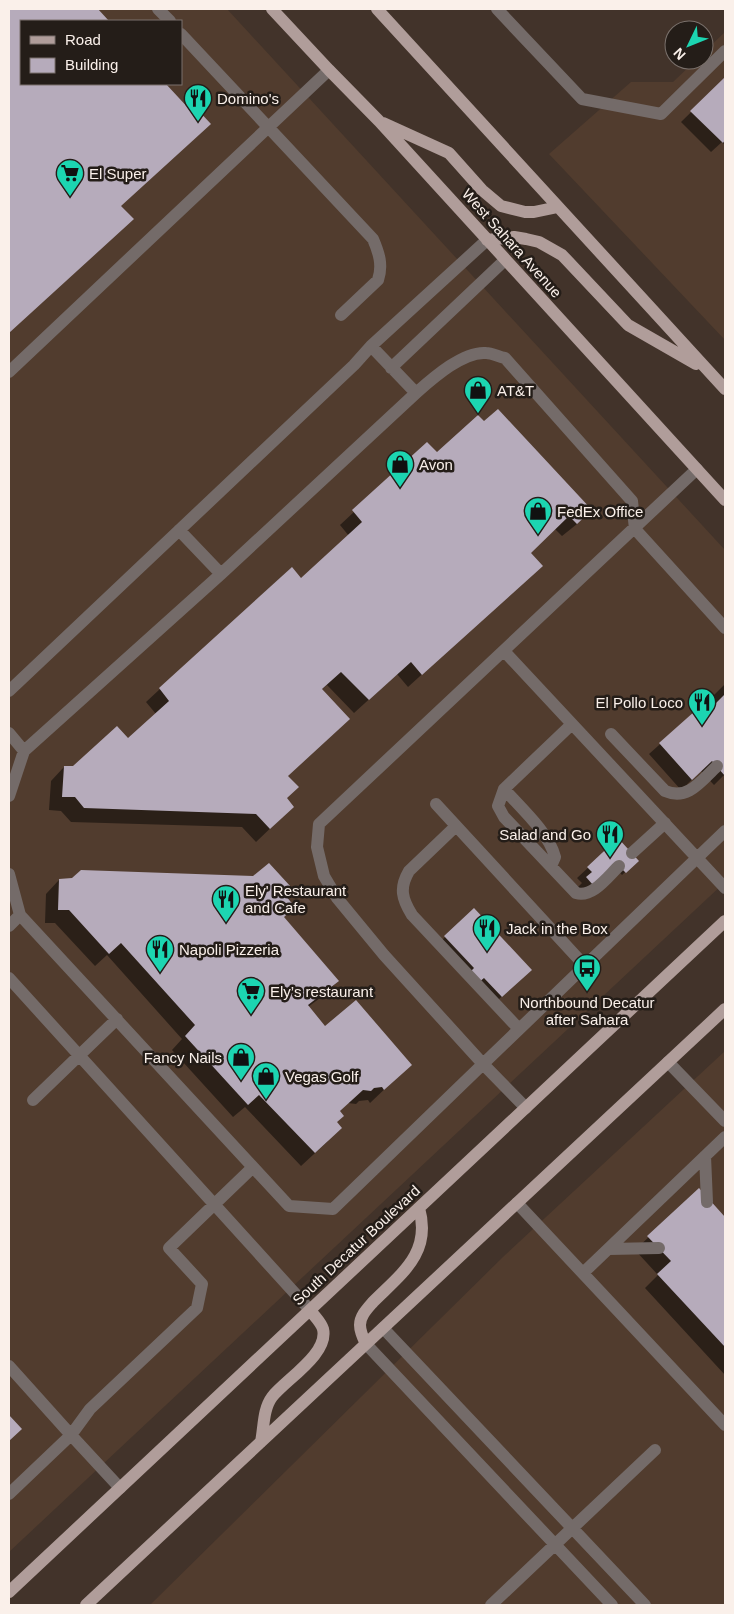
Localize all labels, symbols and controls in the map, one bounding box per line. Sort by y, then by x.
legend [20,20,182,85]
north arrow [664,20,714,70]
text: Road [65,31,101,48]
text: N [670,45,689,63]
text: Building [65,56,118,73]
restaurant icon: Domino's [183,83,213,122]
place label: Domino's [217,90,279,107]
supermarket icon: El Super [55,158,85,197]
place label: El Super [89,165,147,182]
street label: West Sahara Avenue [459,185,565,301]
shop icon: AT&T [463,375,493,414]
place label: AT&T [497,382,534,399]
shop icon: Avon [385,449,415,488]
place label: Avon [419,456,453,473]
shop icon: FedEx Office [523,496,553,535]
place label: FedEx Office [557,503,643,520]
restaurant icon: El Pollo Loco [687,687,717,726]
place label: El Pollo Loco [595,694,683,711]
restaurant icon: Salad and Go [595,819,625,858]
place label: Salad and Go [499,826,591,843]
place label: Ely' Restaurant and Cafe [245,882,347,916]
restaurant icon: Ely' Restaurant and Cafe [211,884,241,923]
restaurant icon: Jack in the Box [472,913,502,952]
place label: Jack in the Box [506,920,608,937]
restaurant icon: Napoli Pizzeria [145,934,175,973]
place label: Napoli Pizzeria [179,941,280,958]
bus stop icon: Northbound Decatur after Sahara [572,953,602,992]
supermarket icon: Ely’s restaurant [236,976,266,1015]
place label: Ely’s restaurant [270,983,374,1000]
place label: Northbound Decatur after Sahara [519,994,655,1028]
shop icon: Fancy Nails [226,1042,256,1081]
place label: Fancy Nails [144,1049,222,1066]
shop icon: Vegas Golf [251,1061,281,1100]
place label: Vegas Golf [285,1068,359,1085]
street label: South Decatur Boulevard [289,1182,423,1308]

